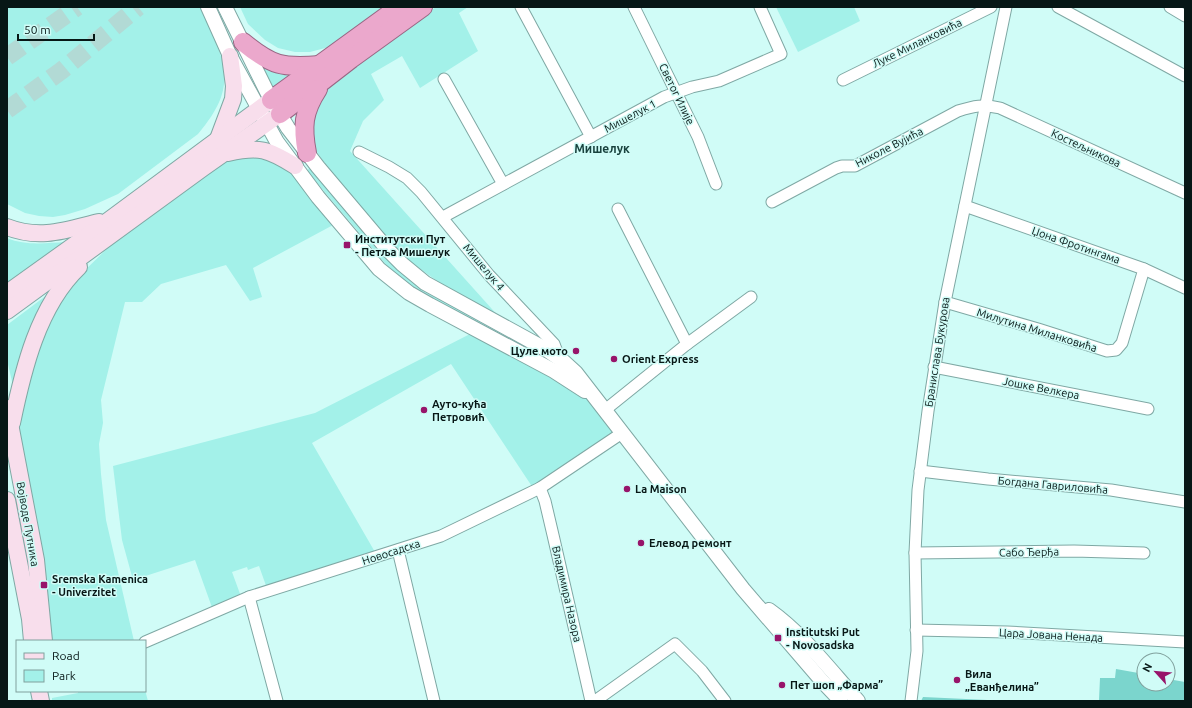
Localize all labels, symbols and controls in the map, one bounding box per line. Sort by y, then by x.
scale bar [18,16,94,42]
street label: Луке Миланковића [870,16,964,70]
text: 50 m [24,23,51,36]
street label: Светог Илије [657,61,697,127]
street label: Мишелук 1 [602,97,658,135]
street label: Николе Вујића [853,125,925,169]
street label: Костељникова [1049,127,1123,169]
district label: Мишелук [574,142,630,155]
street label: Џона Фротингама [1030,224,1122,266]
place label: Институтски Пут - Петља Мишелук [355,233,451,258]
marker: Институтски Пут - Петља Мишелук [342,240,352,250]
street label: Мишелук 4 [461,241,507,293]
street label: Бранислава Букурова [922,296,952,408]
street label: Милутина Миланковића [975,306,1099,354]
place label: Цуле мото [511,345,568,357]
marker: Цуле мото [571,346,581,356]
place label: Orient Express [622,353,699,365]
marker: Orient Express [609,354,619,364]
street label: Јошке Велкера [1002,375,1080,401]
place label: Ауто-кућа Петровић [432,398,486,423]
marker: Ауто-кућа Петровић [419,405,429,415]
street label: Богдана Гавриловића [997,474,1109,496]
street label: Војводе Путника [15,481,41,567]
place label: La Maison [635,483,687,495]
marker: La Maison [622,484,632,494]
street label: Новосадска [360,537,422,567]
place label: Елевод ремонт [649,537,732,549]
marker: Елевод ремонт [636,538,646,548]
street label: Владимира Назора [550,545,584,643]
street label: Сабо Ђерђа [999,545,1059,559]
place label: Sremska Kamenica - Univerzitet [52,573,148,598]
marker: Sremska Kamenica - Univerzitet [39,580,49,590]
place label: Institutski Put - Novosadska [786,626,860,651]
street label: Цара Јована Ненада [999,626,1103,644]
marker: Institutski Put - Novosadska [773,633,783,643]
legend [16,640,146,692]
text: Road [52,649,80,662]
north arrow [1136,652,1176,692]
text: N [1140,661,1154,674]
place label: Вила „Еванђелина” [965,668,1039,693]
text: Park [52,669,76,682]
marker: Вила „Еванђелина” [952,675,962,685]
place label: Пет шоп „Фарма” [790,679,883,691]
marker: Пет шоп „Фарма” [777,680,787,690]

